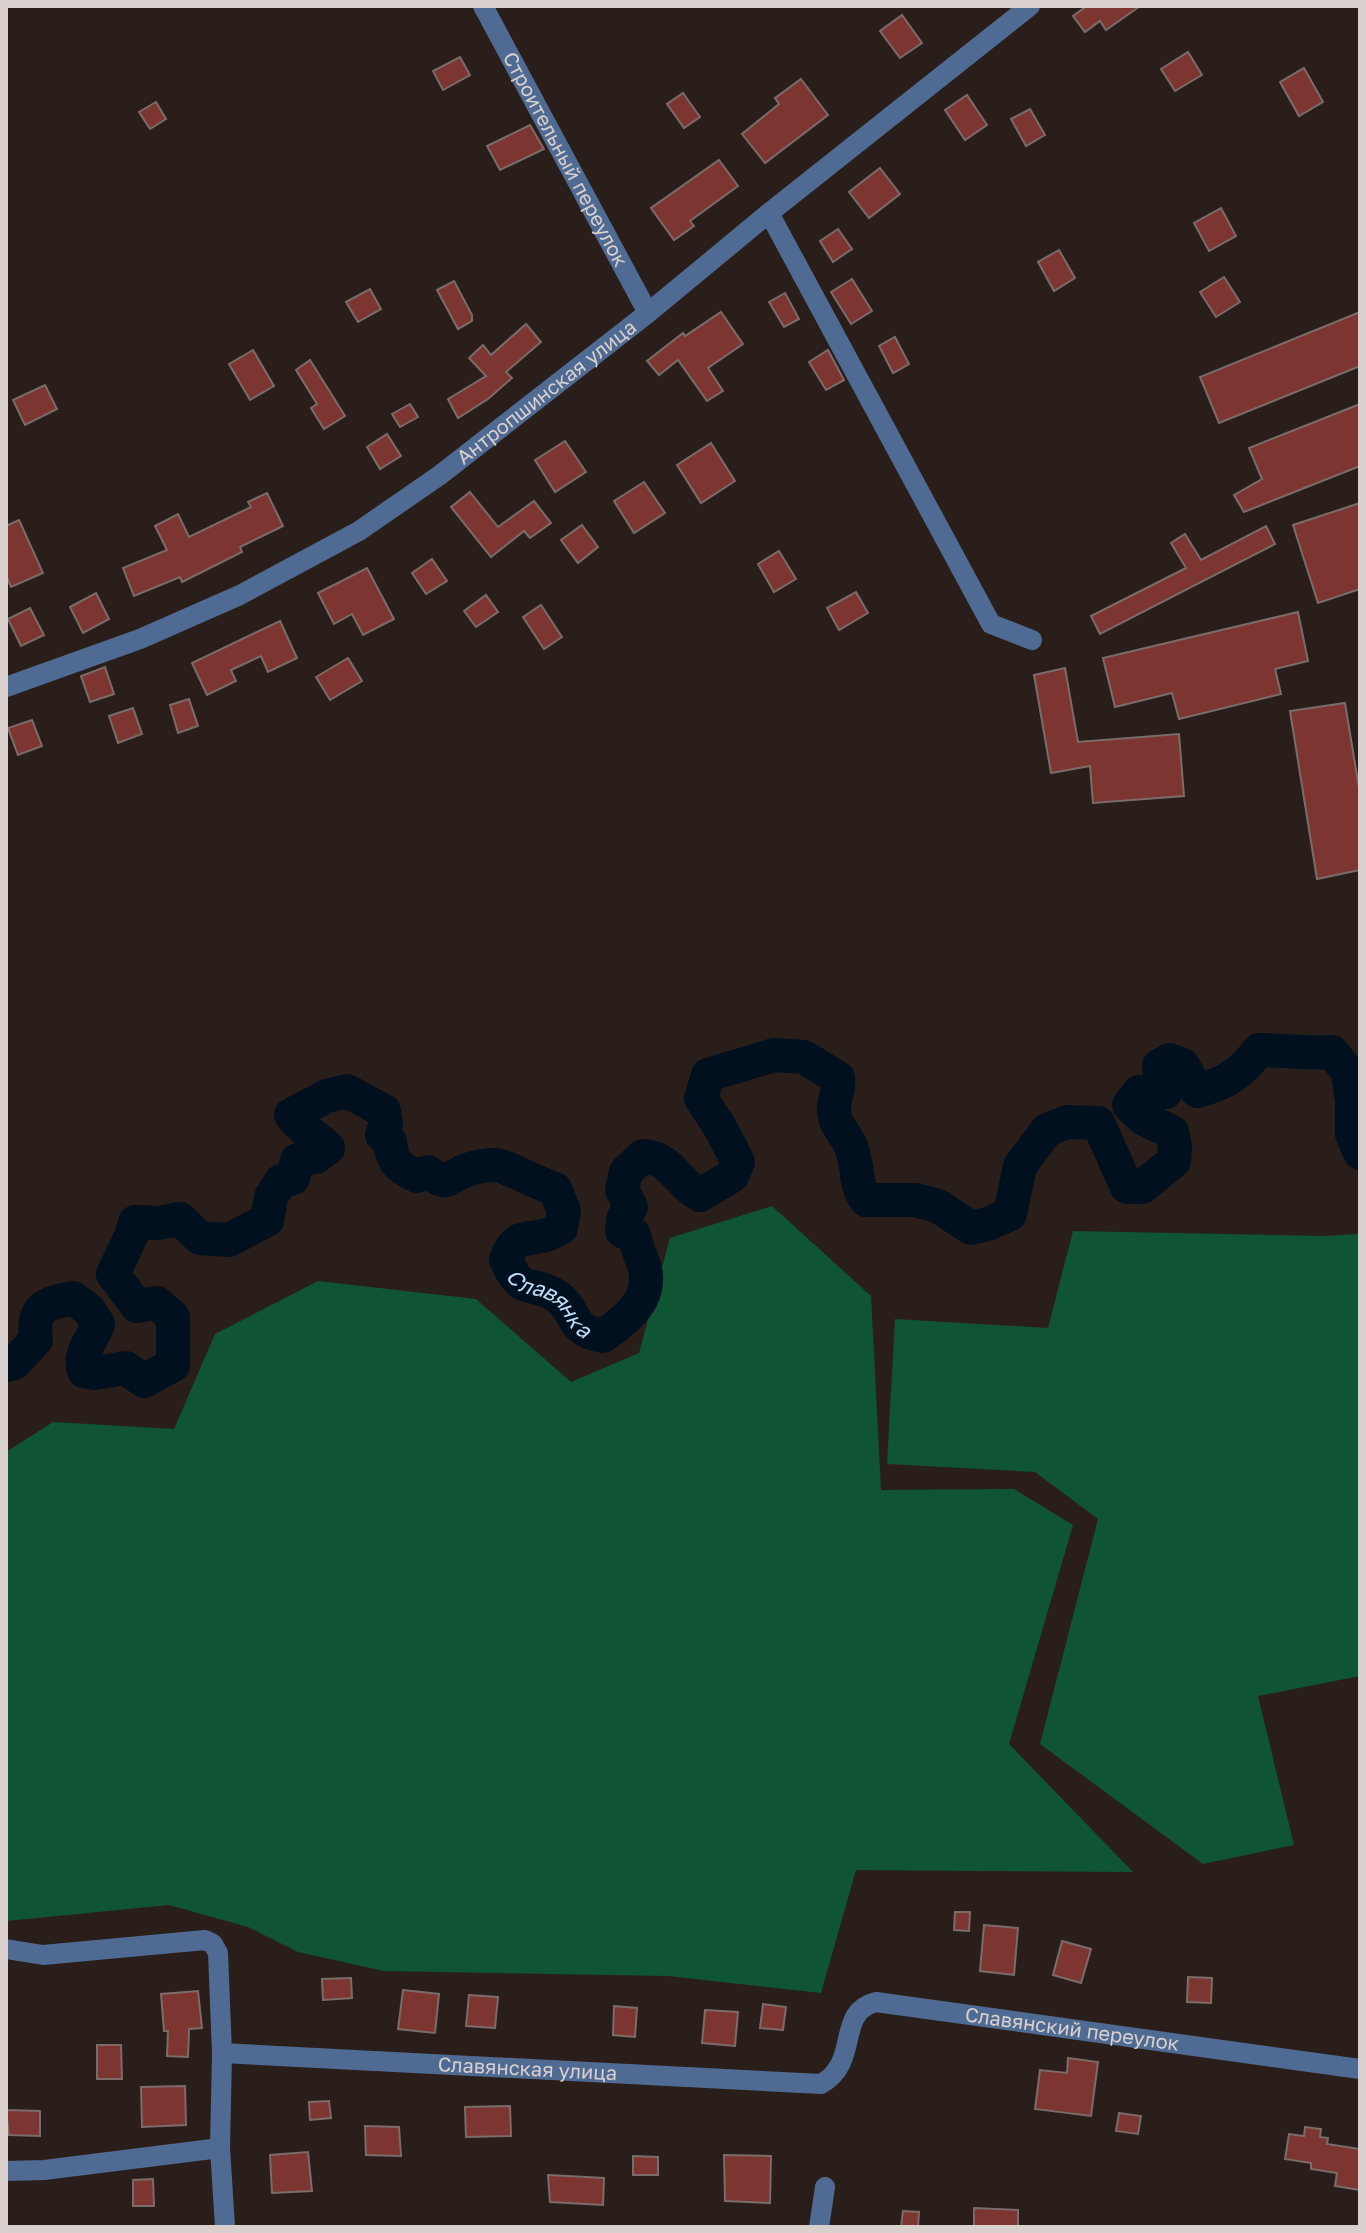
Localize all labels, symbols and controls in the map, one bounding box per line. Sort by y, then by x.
street label: Строительный переулок [499,47,634,270]
street label: Антропшинская улица [451,314,640,469]
water label: Славянка [501,1263,598,1344]
street label: Славянский переулок [964,2001,1181,2055]
street label: Славянская улица [437,2051,618,2084]

